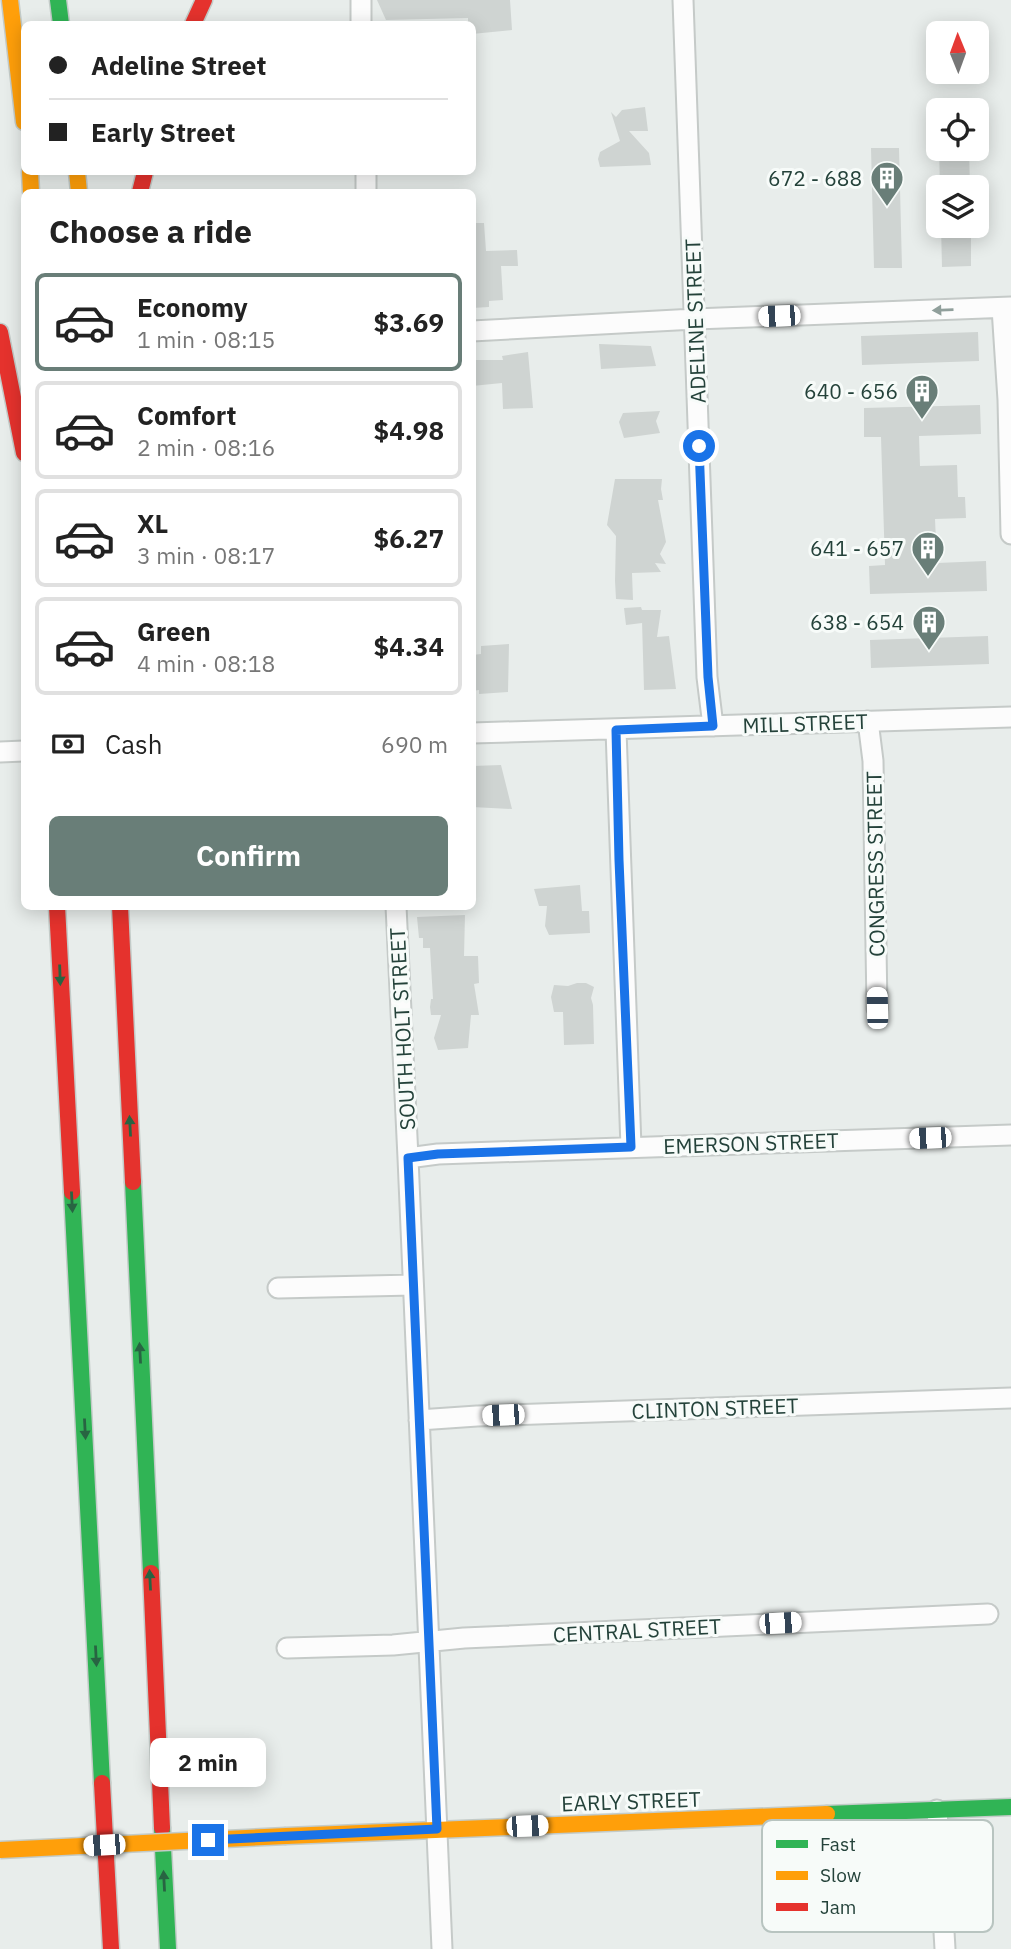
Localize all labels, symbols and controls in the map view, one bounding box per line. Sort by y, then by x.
north arrow [926,21,989,84]
map controls [926,21,989,238]
text: Adeline Street [91,48,266,82]
button: locate [926,98,989,161]
text: Early Street [91,115,235,149]
building icon: 672 - 688 [868,159,906,208]
place label: 672 - 688 [768,164,862,192]
button: layers [926,175,989,238]
text: Choose a ride [49,210,252,252]
street label: ADELINE STREET [678,238,712,404]
text: Economy [137,290,248,324]
icon: car [53,291,116,354]
one-way arrow [932,304,954,315]
text: $3.69 [374,305,444,339]
car [758,305,801,327]
text: 1 min · 08:15 [137,324,275,354]
building icon: 640 - 656 [903,372,941,421]
place label: 640 - 656 [804,377,898,405]
text: Comfort [137,398,236,432]
icon: car [53,399,116,462]
text: $4.98 [374,413,444,447]
route start [683,430,715,462]
text: 2 min · 08:16 [137,432,275,462]
text: XL [137,506,168,540]
icon: car [53,507,116,570]
text: $6.27 [374,521,444,555]
building icon: 641 - 657 [909,529,947,578]
place label: 641 - 657 [810,534,904,562]
text: 3 min · 08:17 [137,540,275,570]
building icon: 638 - 654 [910,603,948,652]
place label: 638 - 654 [810,608,904,636]
text: Green [137,614,211,648]
icon: car [53,615,116,678]
text: $4.34 [374,629,444,663]
text: 4 min · 08:18 [137,648,275,678]
street label: MILL STREET [742,707,868,739]
icon: cash [49,725,87,763]
text: Cash [105,727,162,761]
text: 690 m [381,729,448,759]
street label: CONGRESS STREET [859,771,891,957]
button: Confirm [49,816,448,896]
street label: SOUTH HOLT STREET [383,927,421,1131]
one-way arrow [55,964,66,986]
car [867,987,888,1029]
one-way arrow [124,1114,135,1136]
street label: EMERSON STREET [663,1126,839,1160]
car [909,1127,952,1149]
one-way arrow [67,1191,78,1213]
one-way arrow [134,1342,145,1364]
street label: CLINTON STREET [631,1391,799,1425]
car [482,1404,525,1426]
one-way arrow [79,1418,90,1440]
one-way arrow [145,1569,156,1591]
car [759,1611,802,1635]
street label: CENTRAL STREET [552,1612,722,1648]
one-way arrow [91,1645,102,1667]
callout: 2 min [150,1738,266,1787]
text: 2 min [178,1747,238,1777]
street label: EARLY STREET [561,1785,701,1817]
car [506,1815,549,1837]
legend [762,1820,993,1932]
route end [192,1824,224,1856]
text: Fast [820,1832,856,1856]
car [83,1833,126,1857]
text: Slow [820,1863,861,1887]
one-way arrow [158,1870,169,1892]
text: Jam [820,1895,856,1919]

